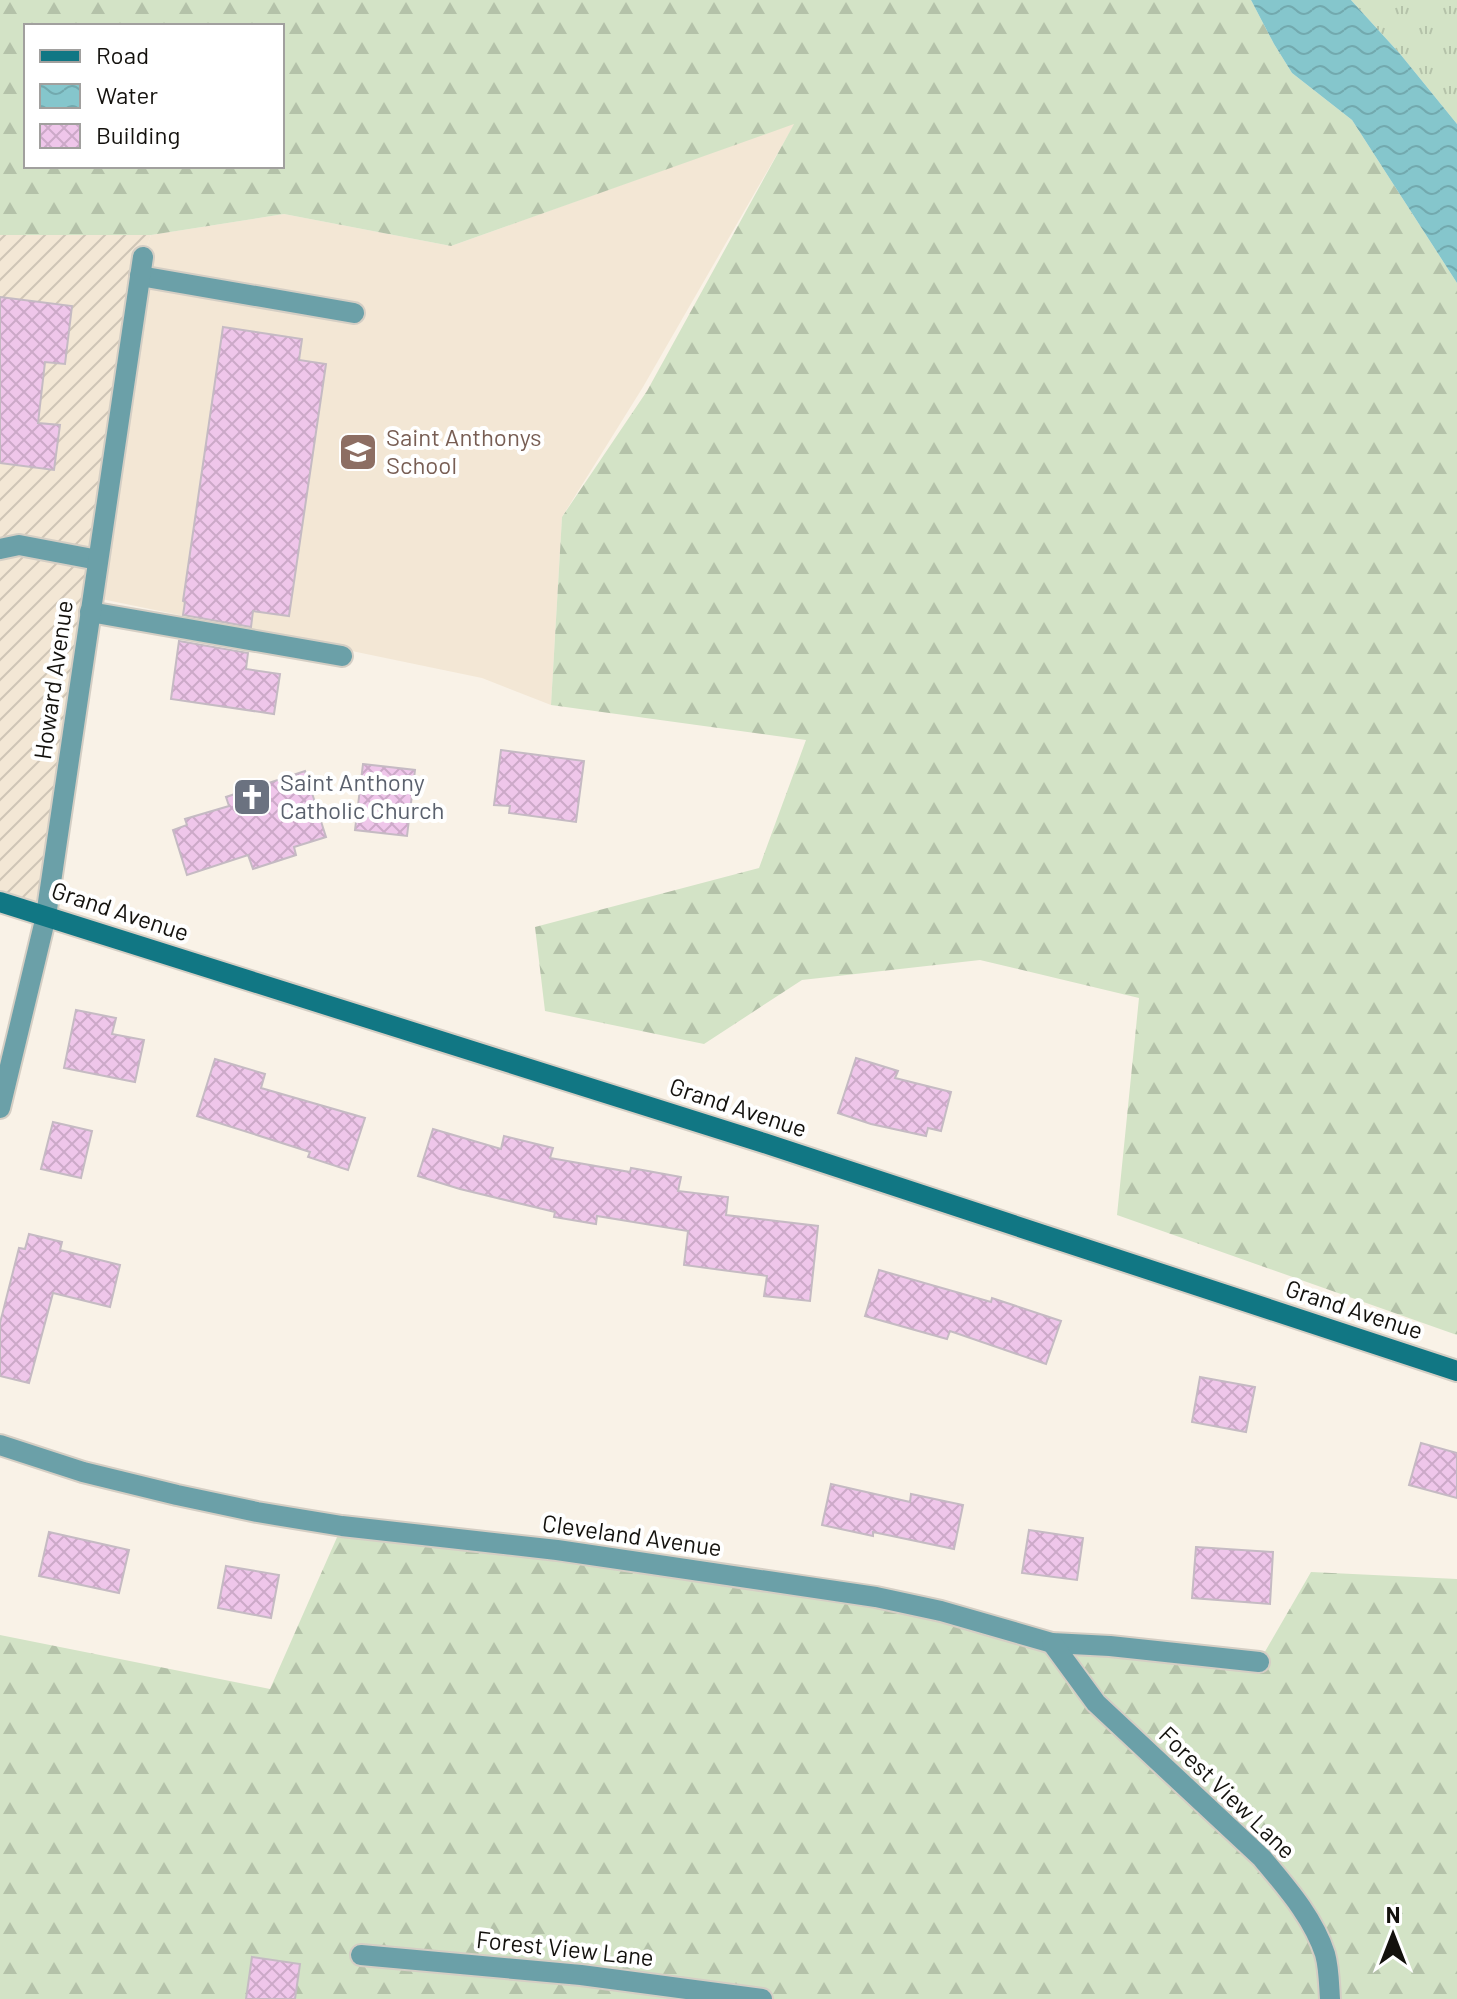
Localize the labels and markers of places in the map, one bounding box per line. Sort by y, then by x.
place label: Saint Anthonys School [386,422,542,479]
school or university icon: Saint Anthonys School [337,431,379,473]
place label: Saint Anthony Catholic Church [280,767,444,824]
church icon: Saint Anthony Catholic Church [231,776,273,818]

